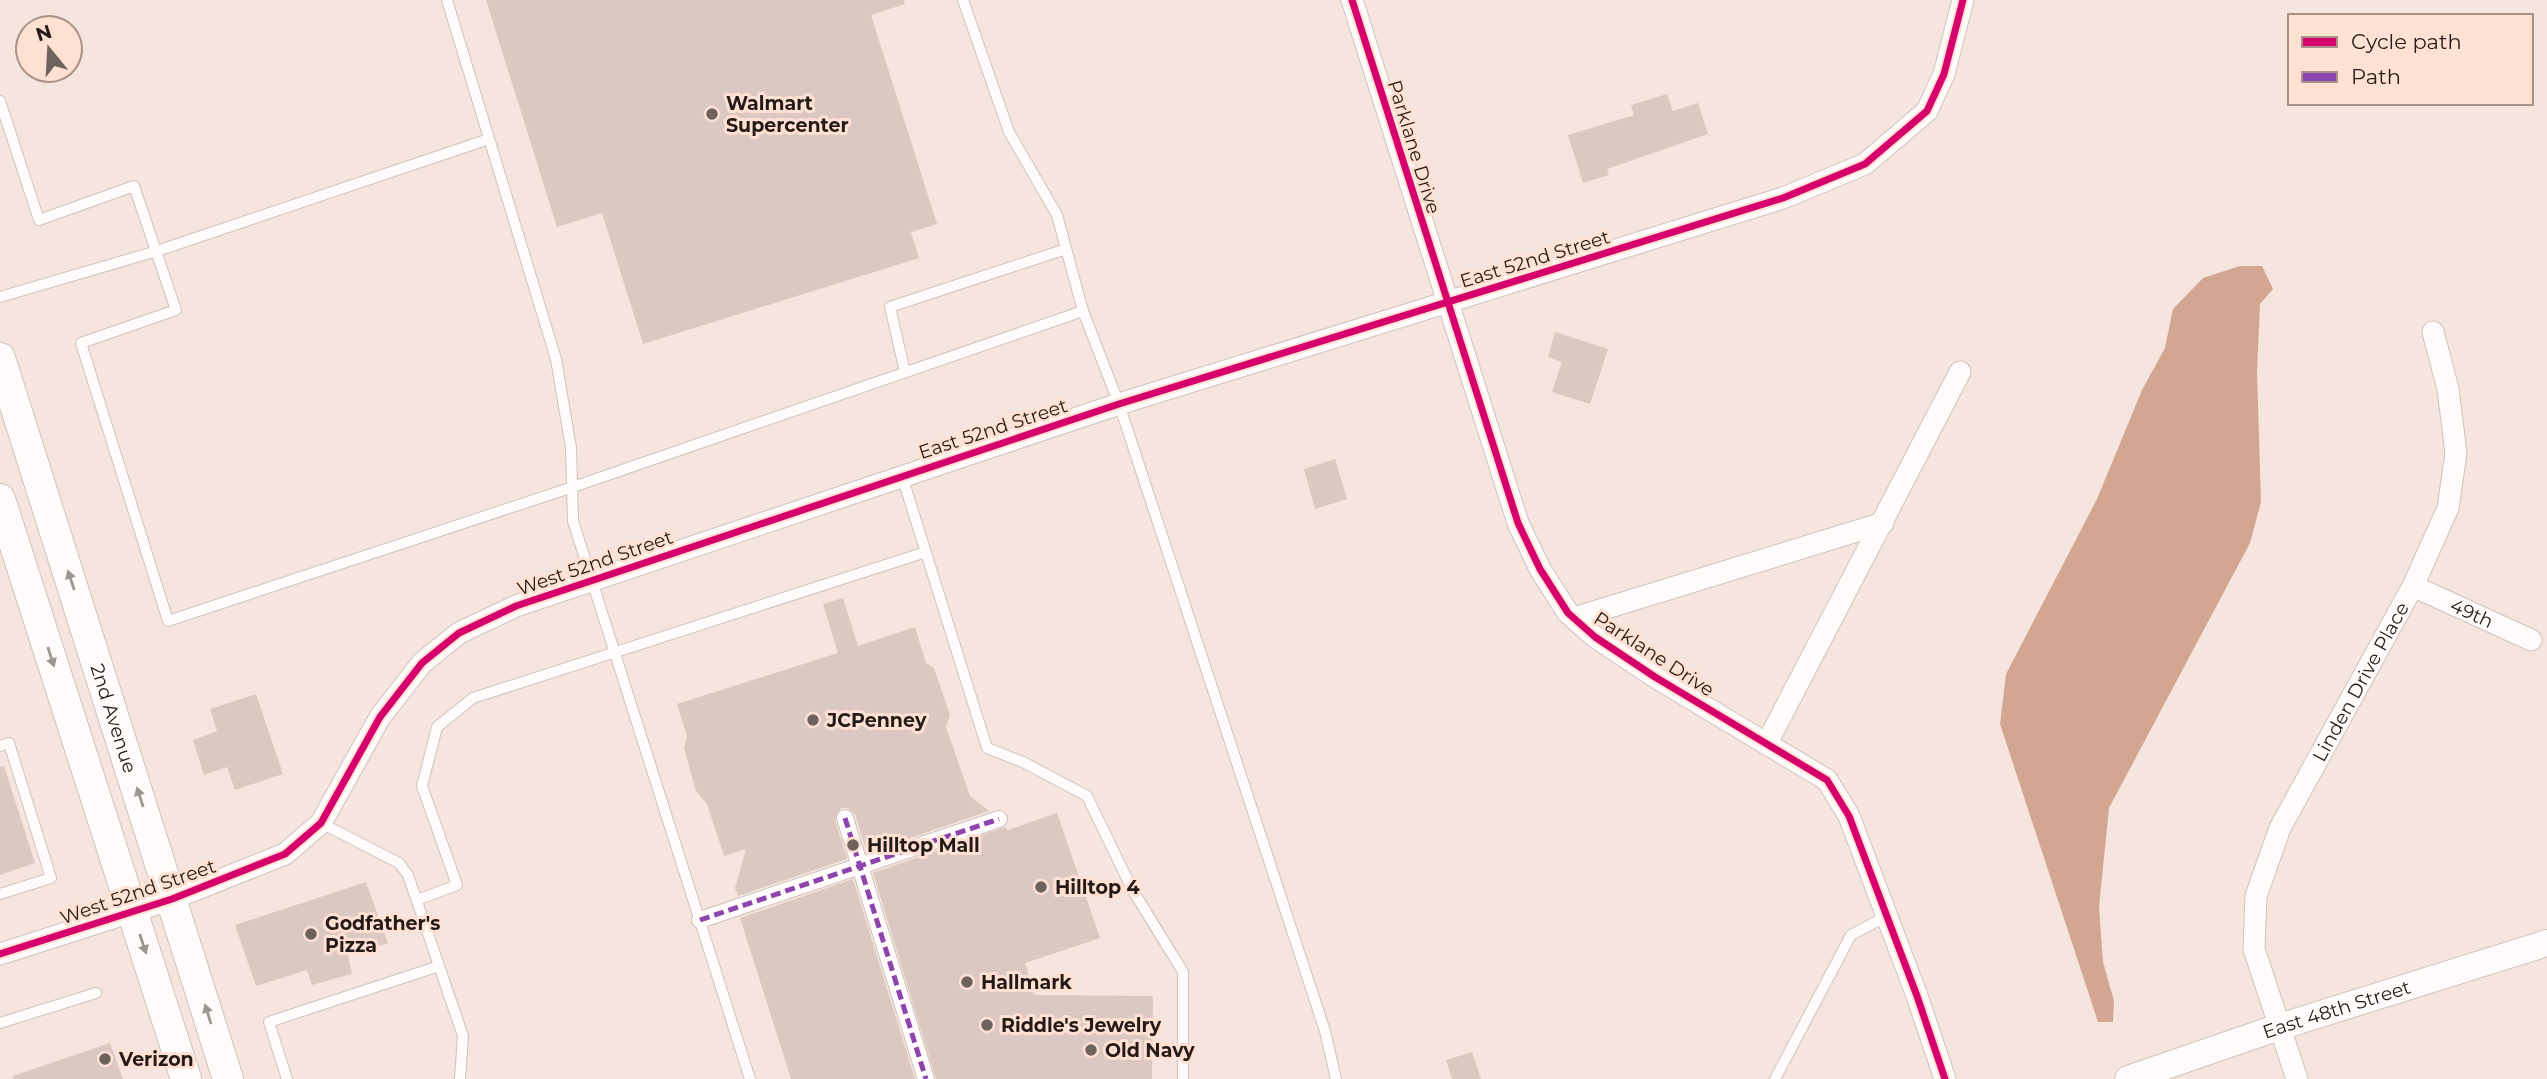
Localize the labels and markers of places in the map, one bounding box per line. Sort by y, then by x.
place label: Walmart Supercenter [726,92,849,137]
marker: Walmart Supercenter [704,106,720,122]
place label: JCPenney [826,709,927,732]
marker: JCPenney [805,712,821,728]
place label: Hilltop Mall [867,834,980,857]
marker: Hilltop Mall [845,837,861,853]
place label: Hilltop 4 [1055,876,1139,899]
marker: Hilltop 4 [1033,879,1049,895]
place label: Godfather's Pizza [325,912,440,957]
marker: Godfather's Pizza [303,926,319,942]
place label: Hallmark [981,971,1072,994]
marker: Hallmark [959,974,975,990]
place label: Riddle's Jewelry [1001,1014,1162,1037]
marker: Riddle's Jewelry [979,1017,995,1033]
place label: Old Navy [1105,1039,1195,1062]
marker: Old Navy [1083,1042,1099,1058]
place label: Verizon [118,1048,194,1071]
marker: Verizon [97,1051,113,1067]

